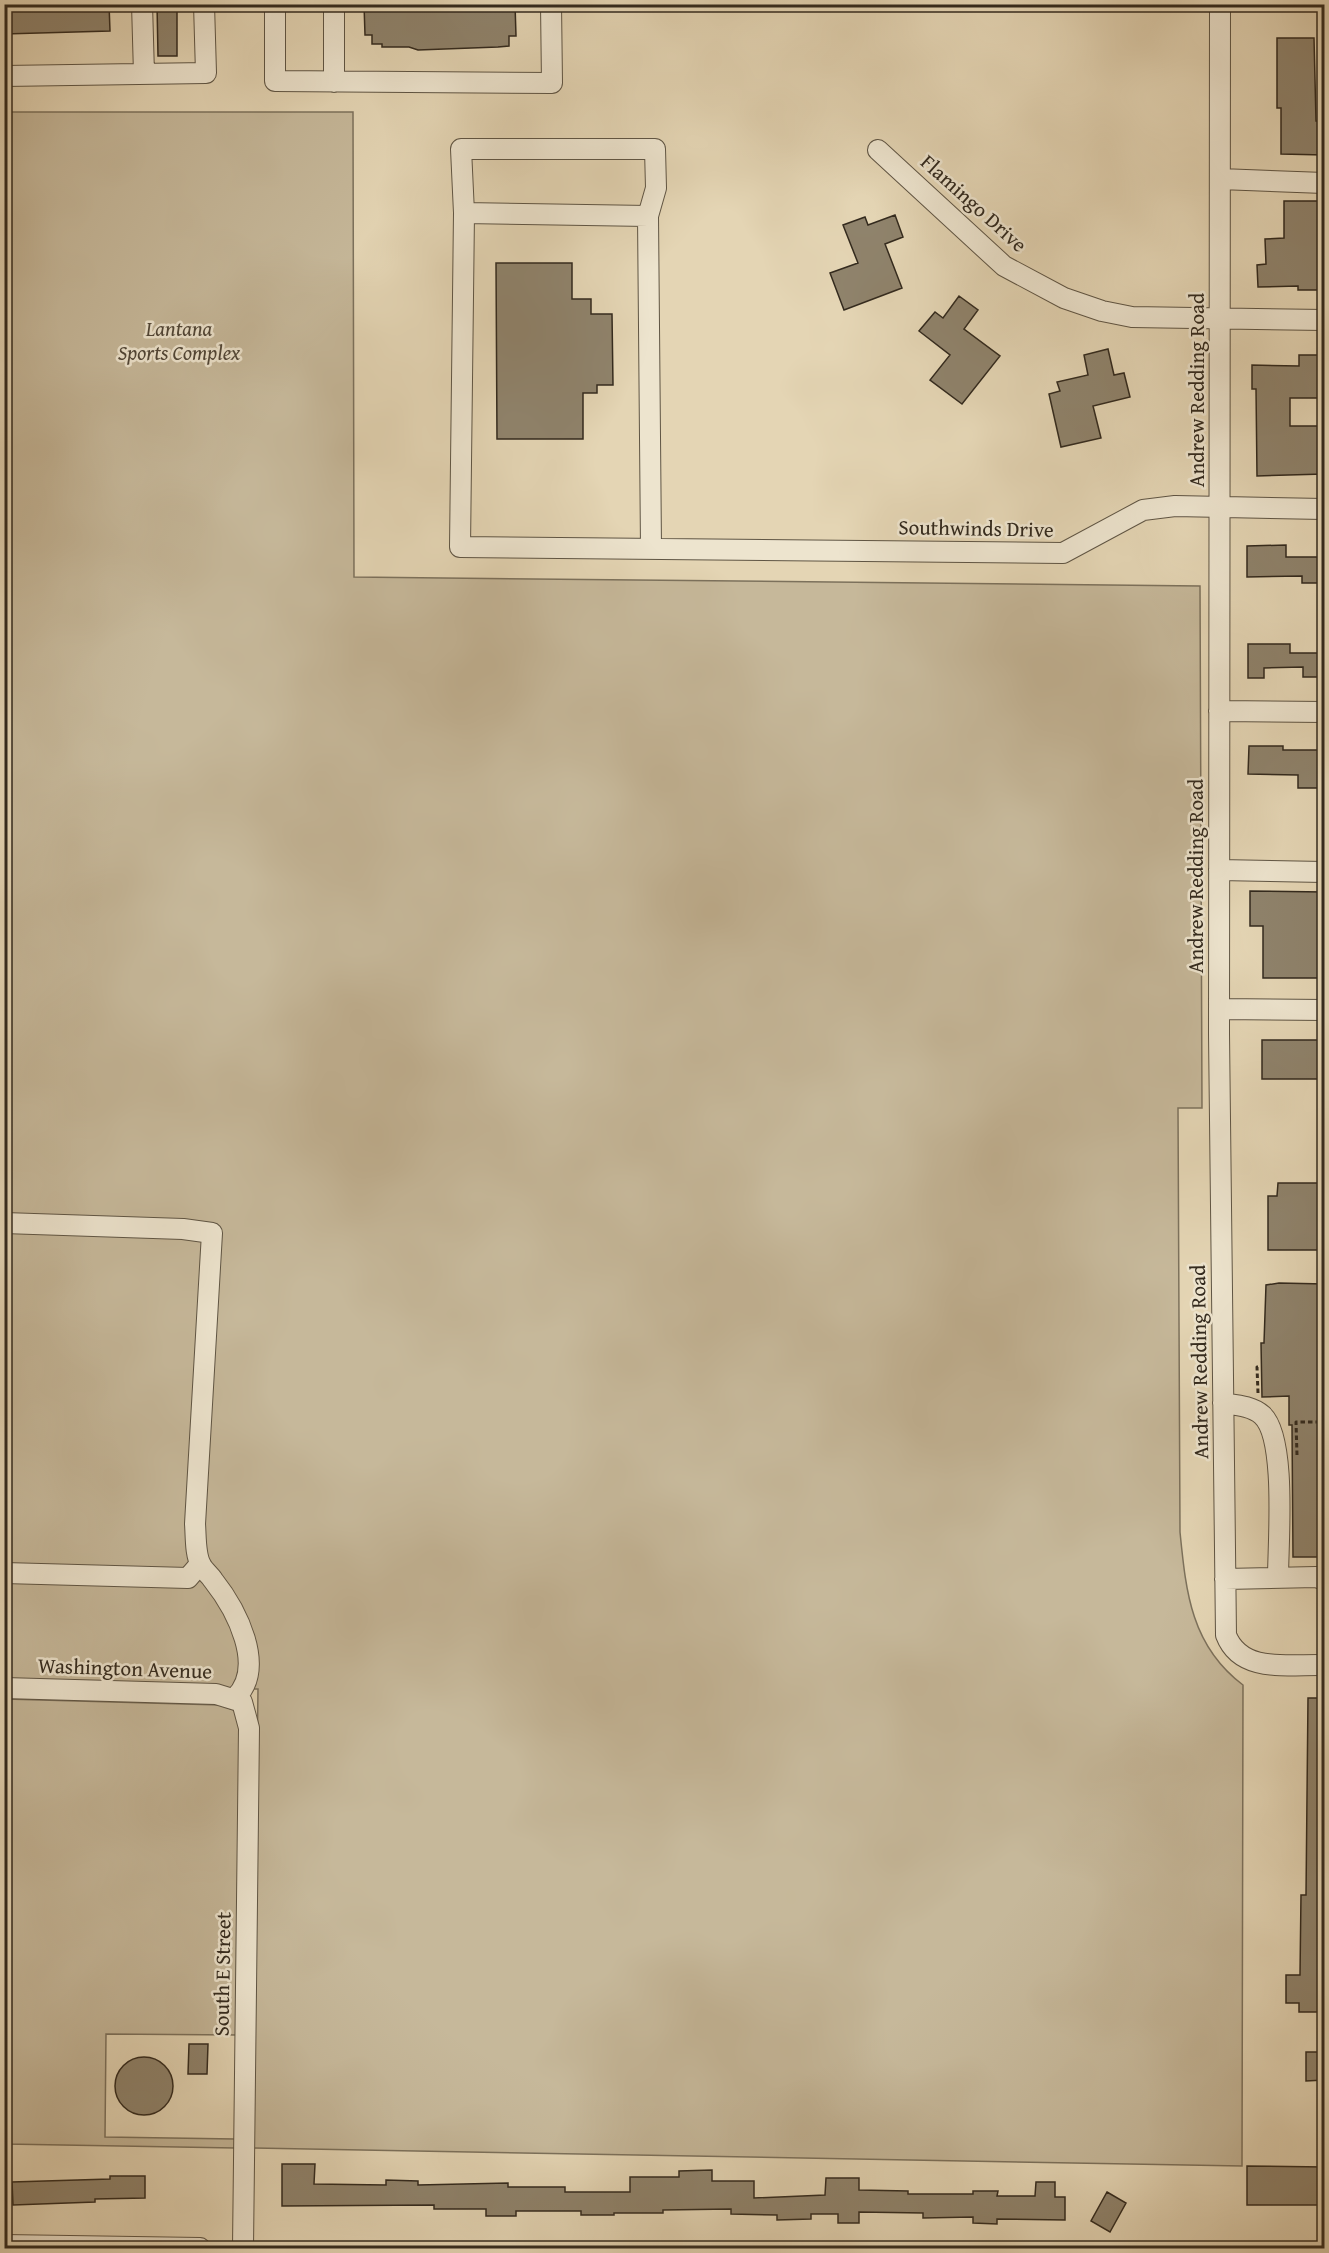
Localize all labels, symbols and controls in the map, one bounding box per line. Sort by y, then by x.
street label: Flamingo Drive [914,147,1034,259]
street label: Andrew Redding Road [1181,292,1212,487]
park label: Lantana Sports Complex [118,313,241,368]
street label: Southwinds Drive [898,511,1054,545]
street label: Andrew Redding Road [1180,778,1211,973]
street label: Andrew Redding Road [1182,1264,1216,1460]
street label: Washington Avenue [37,1649,213,1687]
street label: South E Street [205,1911,239,2037]

